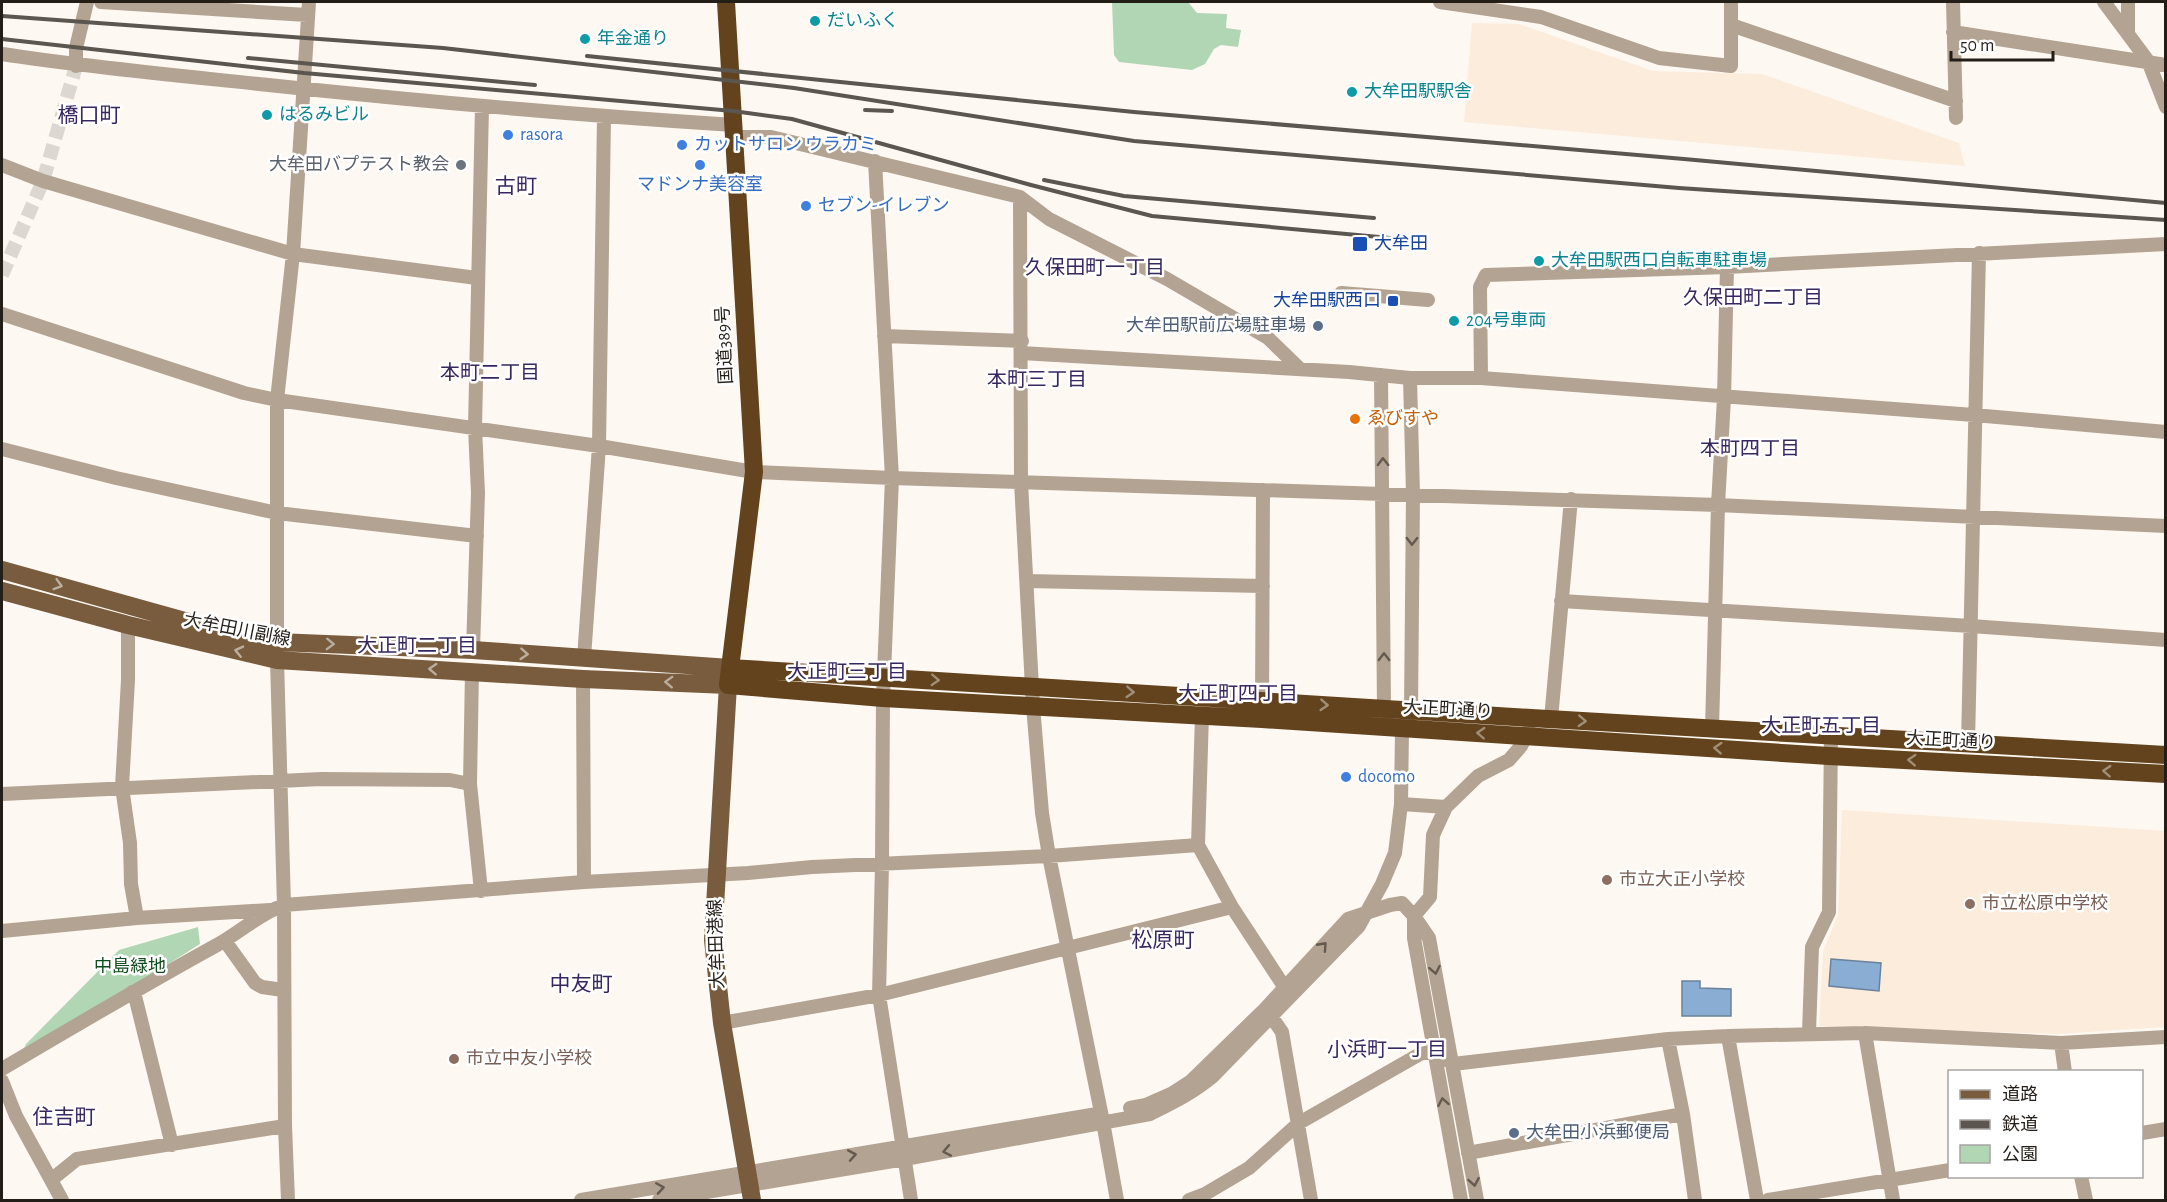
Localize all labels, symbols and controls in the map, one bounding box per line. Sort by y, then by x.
place label: だいふく [827,11,899,30]
marker: だいふく [808,14,822,28]
scale bar [1951,24,2053,62]
place label: 年金通り [597,29,669,48]
marker: 年金通り [578,32,592,46]
text: 50 m [1960,37,1994,55]
place label: 大牟田駅駅舎 [1364,82,1472,101]
marker: 大牟田駅駅舎 [1345,85,1359,99]
district label: 橋口町 [58,104,121,126]
place label: はるみビル [279,105,369,124]
marker: はるみビル [260,108,274,122]
place label: rasora [520,126,563,144]
marker: rasora [501,128,515,142]
place label: カットサロン ウラカミ [694,136,877,154]
marker: カットサロン ウラカミ [675,138,689,152]
place label: 大牟田バプテスト教会 [269,154,449,174]
marker: 大牟田バプテスト教会 [454,158,468,172]
marker: マドンナ美容室 [693,158,707,172]
place label: マドンナ美容室 [637,174,763,194]
district label: 古町 [495,175,537,197]
place label: セブン-イレブン [818,195,950,215]
marker: セブン-イレブン [799,199,813,213]
place label: 大牟田 [1374,234,1428,253]
marker: 大牟田 [1351,235,1369,253]
place label: 大牟田駅西口自転車駐車場 [1551,250,1767,270]
marker: 大牟田駅西口自転車駐車場 [1532,254,1546,268]
district label: 久保田町一丁目 [1025,257,1165,278]
district label: 久保田町二丁目 [1683,287,1823,308]
place label: 大牟田駅西口 [1273,291,1381,310]
marker: 大牟田駅西口 [1386,294,1400,308]
street label: 国道389号 [712,305,736,385]
place label: 204号車両 [1466,311,1546,330]
marker: 204号車両 [1447,314,1461,328]
place label: 大牟田駅前広場駐車場 [1126,315,1306,335]
marker: 大牟田駅前広場駐車場 [1311,319,1325,333]
district label: 本町二丁目 [440,362,540,383]
district label: 本町三丁目 [987,369,1087,390]
place label: ゑびすや [1367,409,1439,428]
marker: ゑびすや [1348,412,1362,426]
district label: 本町四丁目 [1700,438,1800,459]
one-way arrow [1376,457,1389,466]
one-way arrow [1406,537,1418,546]
one-way arrow [53,578,63,591]
street label: 大牟田川副線 [182,609,292,649]
district label: 大正町二丁目 [357,635,477,656]
one-way arrow [325,638,334,651]
one-way arrow [234,645,244,658]
one-way arrow [520,647,529,660]
one-way arrow [1378,652,1390,661]
district label: 大正町三丁目 [787,661,907,682]
one-way arrow [428,662,437,675]
one-way arrow [931,674,940,687]
one-way arrow [665,676,674,689]
district label: 大正町四丁目 [1178,683,1298,704]
one-way arrow [1125,686,1134,699]
street label: 大正町通り [1403,698,1493,721]
one-way arrow [1320,699,1329,712]
one-way arrow [1577,714,1586,727]
district label: 大正町五丁目 [1761,715,1881,736]
one-way arrow [1477,727,1486,740]
street label: 大正町通り [1906,729,1996,752]
one-way arrow [1713,741,1722,754]
one-way arrow [1908,753,1917,766]
one-way arrow [2103,764,2112,777]
place label: docomo [1358,768,1415,786]
marker: docomo [1339,770,1353,784]
place label: 市立大正小学校 [1619,869,1745,889]
marker: 市立大正小学校 [1600,873,1614,887]
place label: 市立松原中学校 [1982,893,2108,913]
marker: 市立松原中学校 [1963,897,1977,911]
street label: 大牟田港線 [704,899,728,989]
district label: 松原町 [1132,929,1195,951]
one-way arrow [1316,942,1327,953]
park label: 中島緑地 [94,956,166,976]
one-way arrow [1428,964,1441,974]
district label: 中友町 [550,973,613,995]
district label: 小浜町一丁目 [1327,1039,1447,1060]
place label: 市立中友小学校 [466,1048,592,1068]
marker: 市立中友小学校 [447,1052,461,1066]
legend [1948,1070,2143,1178]
text: 道路 [2002,1084,2038,1104]
one-way arrow [1437,1097,1450,1107]
district label: 住吉町 [33,1106,96,1128]
text: 鉄道 [2002,1114,2038,1134]
place label: 大牟田小浜郵便局 [1526,1122,1670,1142]
marker: 大牟田小浜郵便局 [1507,1126,1521,1140]
one-way arrow [942,1144,952,1157]
text: 公園 [2002,1145,2038,1164]
one-way arrow [847,1150,857,1162]
one-way arrow [1467,1177,1480,1187]
one-way arrow [655,1182,664,1194]

